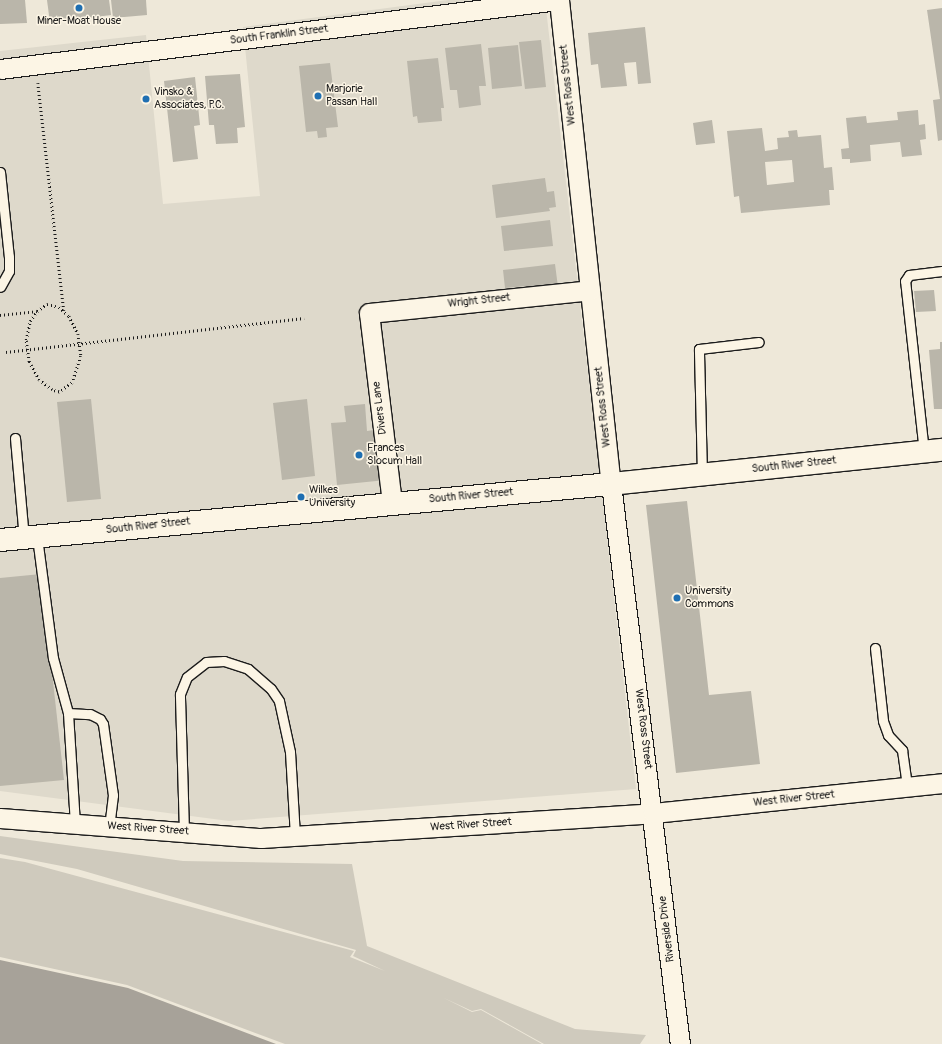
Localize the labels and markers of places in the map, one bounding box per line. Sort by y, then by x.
marker: Miner-Moat House [74,3,84,13]
place label: Miner-Moat House [37,14,121,28]
place label: Marjorie Passan Hall [326,83,377,109]
place label: Vinsko & Associates, P.C. [154,86,224,112]
marker: Marjorie Passan Hall [313,91,323,101]
marker: Vinsko & Associates, P.C. [141,94,151,104]
place label: Frances Slocum Hall [367,442,422,468]
marker: Frances Slocum Hall [354,450,364,460]
place label: Wilkes University [309,484,355,510]
marker: Wilkes University [296,492,306,502]
place label: University Commons [685,585,734,611]
marker: University Commons [672,593,682,603]

